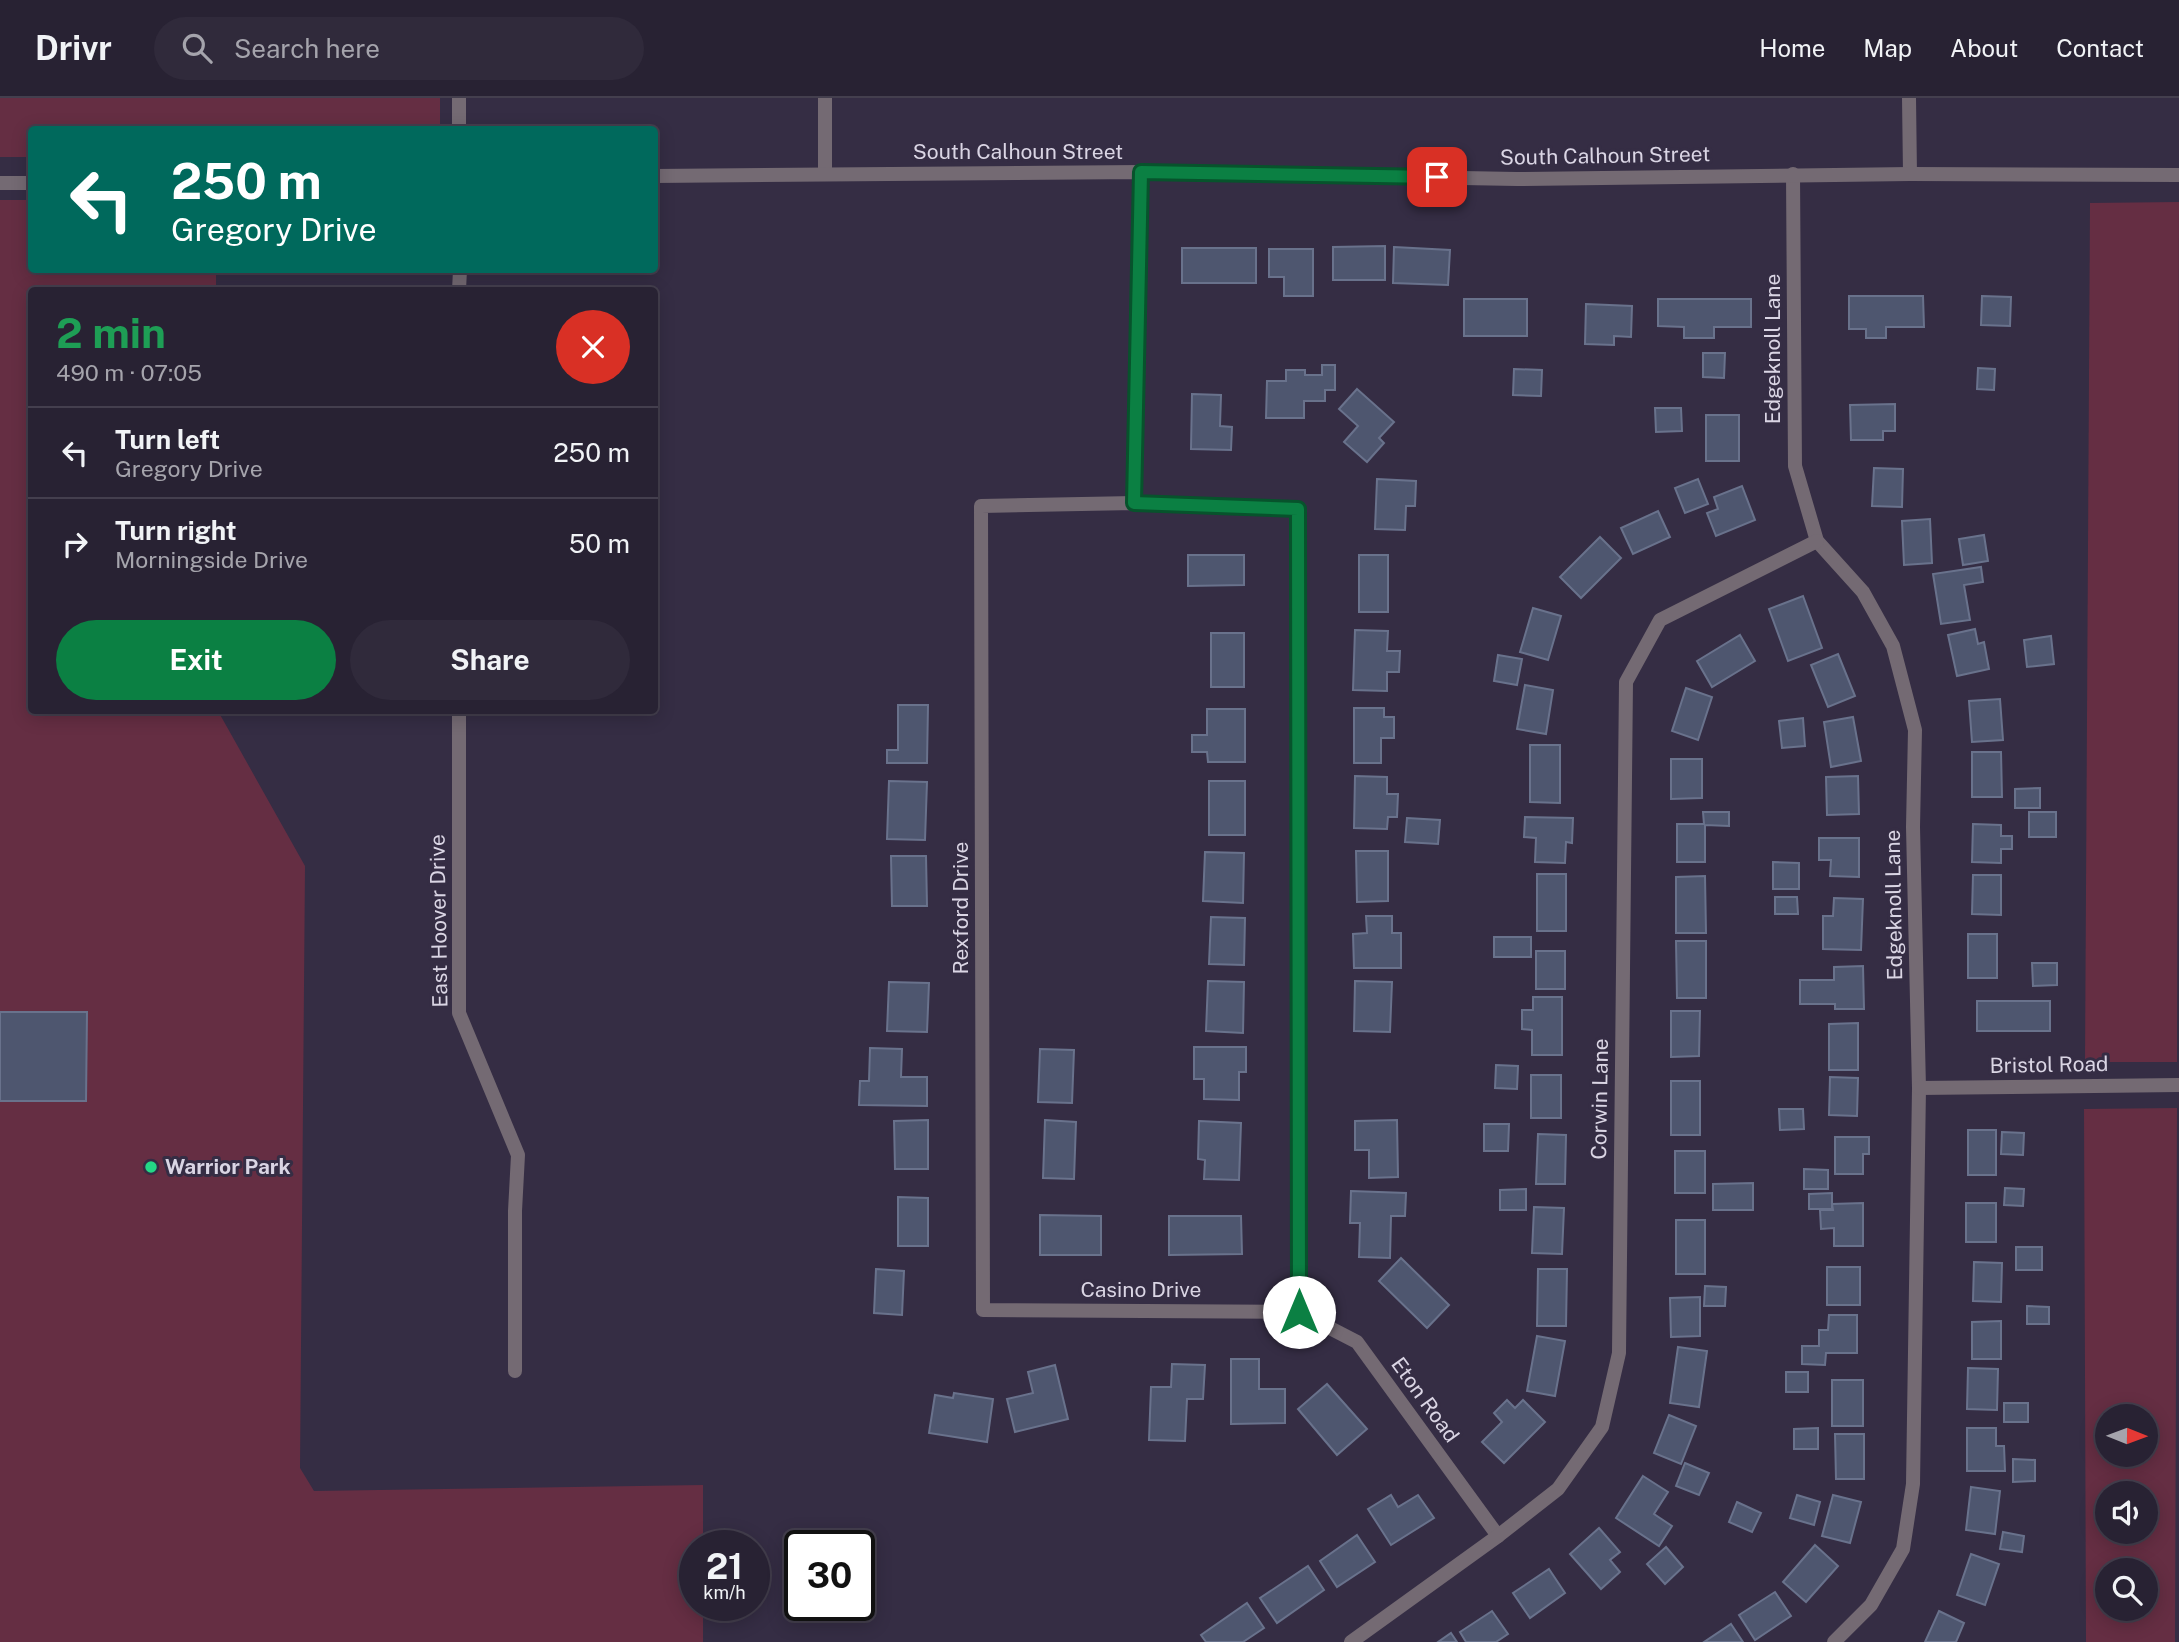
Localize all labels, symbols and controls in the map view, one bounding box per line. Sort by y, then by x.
search box [154,17,644,80]
text: Drivr [35,29,112,67]
icon: search [178,29,216,67]
text: Search here [234,33,380,64]
text: Home [1759,34,1825,62]
text: Map [1863,34,1912,62]
text: About [1950,34,2018,62]
text: Contact [2056,34,2144,62]
street label: South Calhoun Street [913,139,1123,164]
street label: South Calhoun Street [1500,141,1710,170]
pin [1407,147,1467,207]
text: 250 m [171,152,322,210]
icon: left [56,154,147,245]
icon: arrive [1418,158,1456,196]
text: Gregory Drive [171,211,377,248]
street label: Edgeknoll Lane [1760,274,1785,424]
text: 2 min [56,308,166,357]
button: close [556,310,630,384]
text: 490 m · 07:05 [56,359,202,386]
text: Turn left [115,424,220,455]
icon: left [56,434,94,472]
text: 250 m [553,437,630,468]
text: Gregory Drive [115,455,263,482]
text: Turn right [115,515,237,546]
icon: right [56,525,94,563]
text: 50 m [569,528,630,559]
text: Morningside Drive [115,546,308,573]
button: Exit [56,620,336,700]
button: Share [350,620,630,700]
street label: Edgeknoll Lane [1880,829,1907,981]
street label: East Hoover Drive [424,834,453,1008]
street label: Rexford Drive [948,842,973,974]
street label: Corwin Lane [1586,1038,1613,1160]
street label: Bristol Road [1989,1051,2109,1078]
place label: Warrior Park [165,1154,291,1179]
marker: Warrior Park [143,1159,159,1175]
position arrow [1262,1275,1336,1349]
street label: Casino Drive [1081,1277,1202,1302]
street label: Eton Road [1386,1352,1465,1447]
north arrow [2095,1404,2158,1466]
map controls [2095,1404,2158,1621]
button: sound [2095,1481,2158,1544]
speed limit sign: 30 [784,1530,875,1621]
text: 21 [706,1546,743,1587]
button: search [2095,1558,2158,1621]
text: km/h [703,1582,746,1603]

